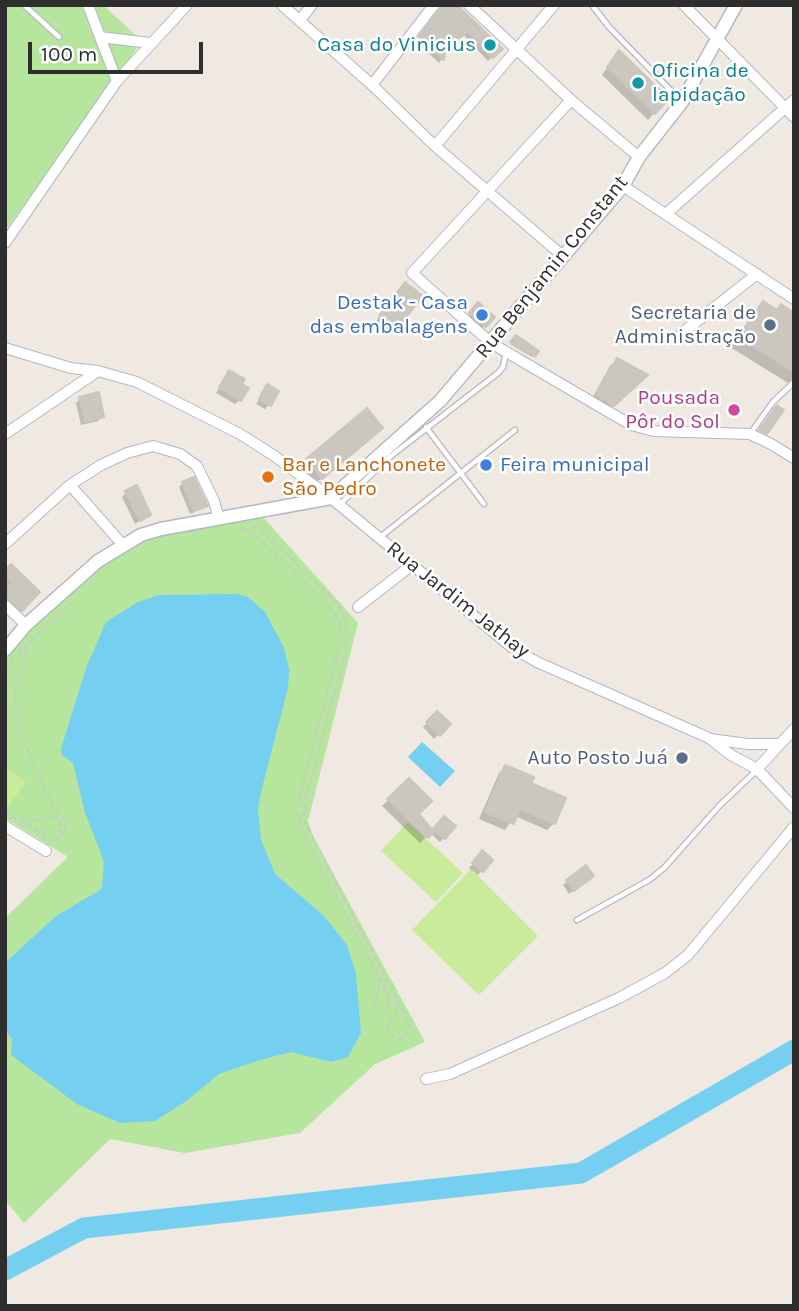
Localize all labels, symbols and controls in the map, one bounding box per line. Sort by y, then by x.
scale bar [32,28,206,72]
place label: Casa do Vinicius [317,32,476,58]
marker: Casa do Vinicius [482,37,498,53]
text: 100 m [41,42,98,66]
place label: Oficina de lapidação [652,58,749,108]
marker: Oficina de lapidação [630,75,646,91]
street label: Rua Benjamin Constant [470,170,634,364]
place label: Destak - Casa das embalagens [310,290,468,340]
place label: Secretaria de Administração [615,300,756,350]
marker: Destak - Casa das embalagens [474,307,490,323]
marker: Secretaria de Administração [762,317,778,333]
place label: Pousada Pôr do Sol [625,385,720,435]
marker: Pousada Pôr do Sol [726,402,742,418]
place label: Bar e Lanchonete São Pedro [282,452,446,502]
place label: Feira municipal [500,452,650,478]
marker: Feira municipal [478,457,494,473]
marker: Bar e Lanchonete São Pedro [260,469,276,485]
street label: Rua Jardim Jathay [381,536,535,664]
place label: Auto Posto Juá [528,745,668,771]
marker: Auto Posto Juá [674,750,690,766]

